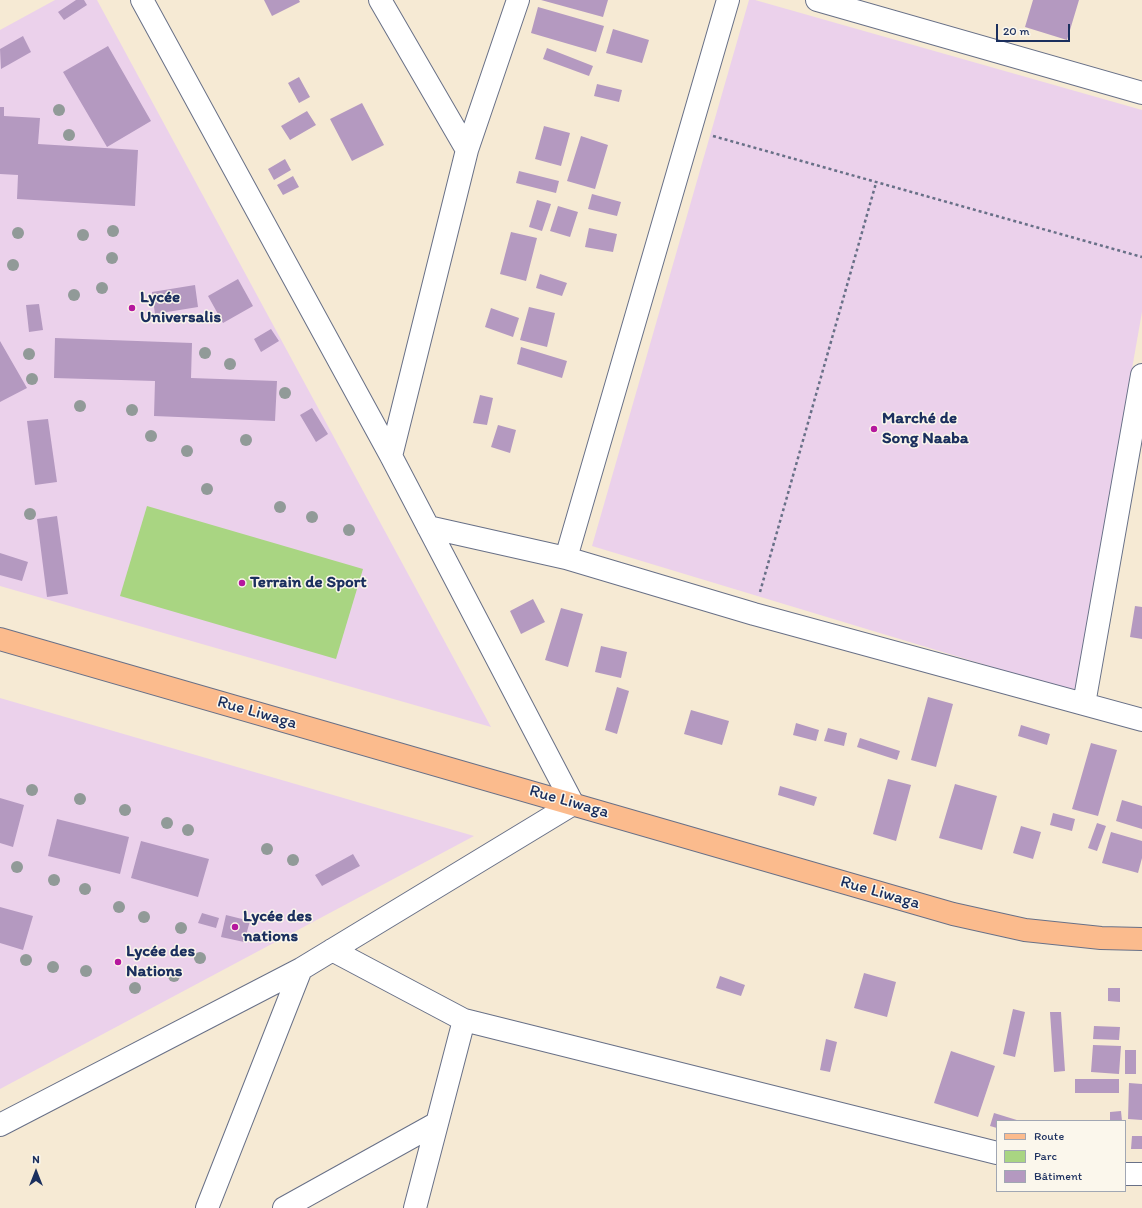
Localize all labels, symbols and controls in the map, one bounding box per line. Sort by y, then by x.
scale bar [998,16,1072,42]
text: 20 m [1003,24,1030,38]
place label: Lycée Universalis [140,288,221,328]
marker: Lycée Universalis [127,303,137,313]
place label: Marché de Song Naaba [882,409,969,449]
marker: Marché de Song Naaba [869,424,879,434]
place label: Terrain de Sport [250,573,367,593]
marker: Terrain de Sport [237,578,247,588]
street label: Rue Liwaga [215,692,299,734]
street label: Rue Liwaga [527,781,611,823]
street label: Rue Liwaga [838,872,922,914]
place label: Lycée des nations [243,907,312,947]
marker: Lycée des nations [230,922,240,932]
place label: Lycée des Nations [126,942,195,982]
marker: Lycée des Nations [113,957,123,967]
legend [996,1120,1126,1192]
text: Route [1034,1129,1064,1143]
text: Parc [1034,1149,1057,1163]
north arrow [16,1152,56,1192]
text: N [32,1153,40,1166]
text: Bâtiment [1034,1169,1082,1183]

